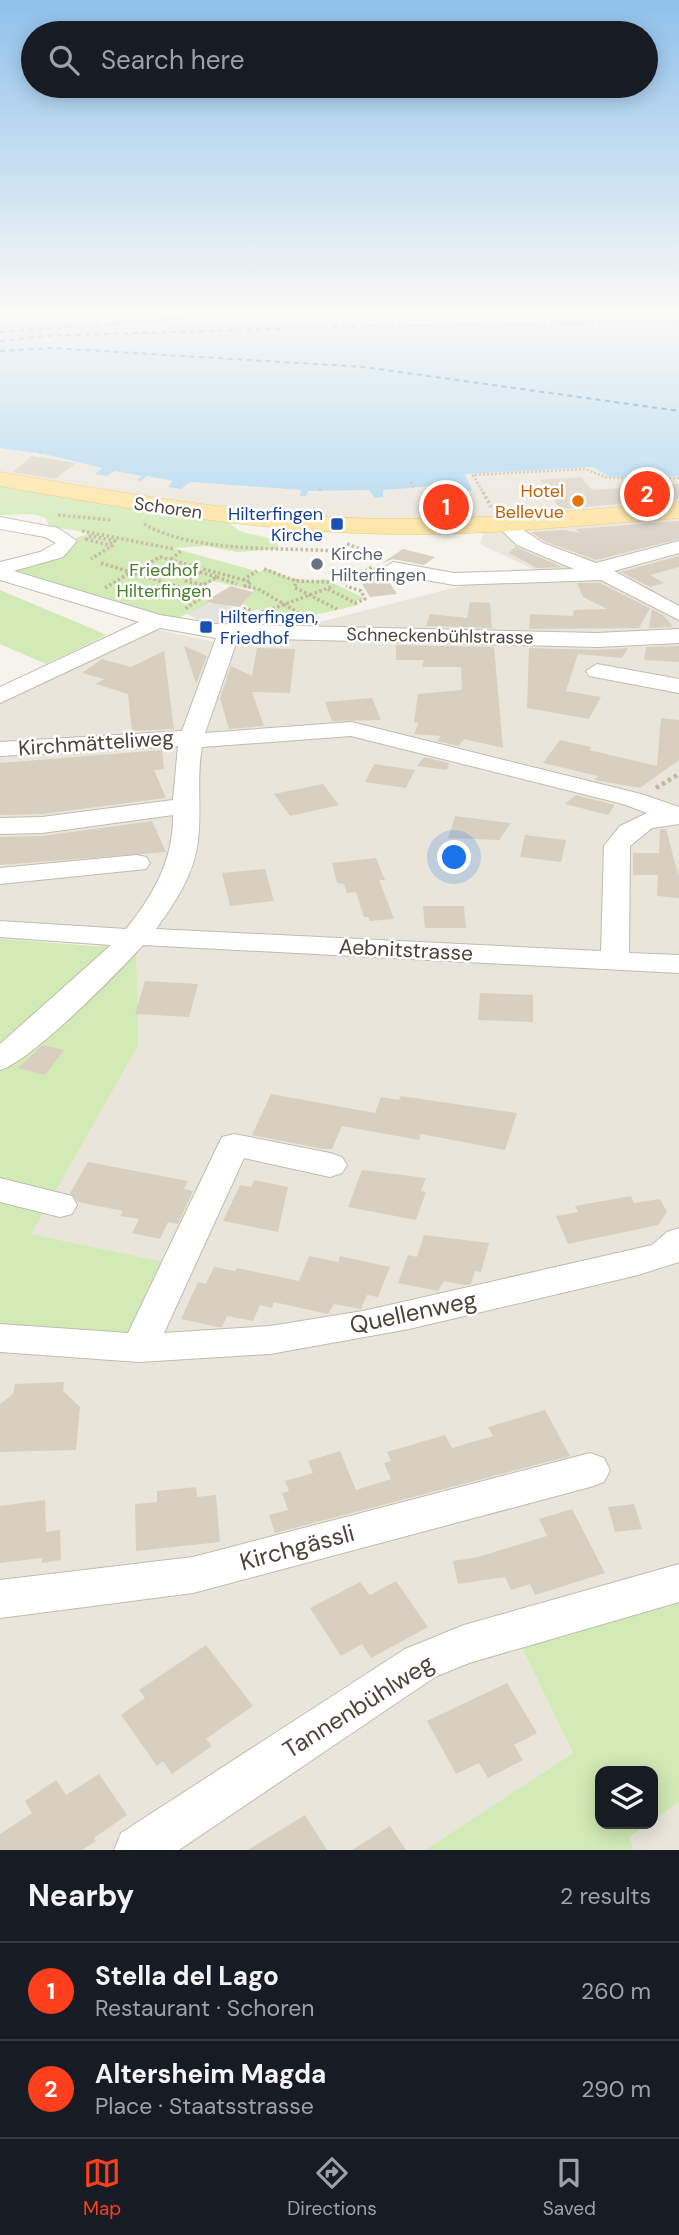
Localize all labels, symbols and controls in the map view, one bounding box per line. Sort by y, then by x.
search box [21,21,658,98]
icon: search [45,41,83,79]
text: Search here [101,43,244,77]
pin: 2 [624,468,670,520]
place label: Hotel Bellevue [495,479,564,524]
pin: 1 [423,481,469,533]
street label: Schoren [132,491,204,525]
marker: Hotel Bellevue [570,493,586,509]
place label: Hilterfingen Kirche [228,502,323,547]
marker: Hilterfingen Kirche [329,516,345,532]
place label: Kirche Hilterfingen [331,542,426,587]
marker: Kirche Hilterfingen [309,556,325,572]
park label: Friedhof Hilterfingen [117,558,212,603]
place label: Hilterfingen, Friedhof [220,605,318,650]
marker: Hilterfingen, Friedhof [198,619,214,635]
street label: Schneckenbühlstrasse [346,622,534,650]
street label: Kirchmätteliweg [17,724,175,762]
your location [437,840,471,874]
street label: Aebnitstrasse [338,933,474,967]
street label: Quellenweg [347,1283,479,1341]
street label: Kirchgässli [236,1517,358,1577]
street label: Tannenbühlweg [277,1647,439,1765]
map controls [595,1766,658,1829]
button: layers [595,1766,658,1829]
text: Nearby [28,1876,134,1915]
text: 2 results [560,1881,651,1911]
text: Stella del Lago [95,1959,279,1993]
text: 1 [47,1976,55,2006]
text: 260 m [581,1976,651,2006]
text: Restaurant · Schoren [95,1993,315,2023]
text: Altersheim Magda [95,2057,326,2091]
text: 2 [44,2074,58,2104]
text: 290 m [581,2074,651,2104]
text: Place · Staatsstrasse [95,2091,314,2121]
tab: Map [83,2154,121,2221]
tab: Directions [287,2154,377,2221]
tab: Saved [543,2154,596,2221]

